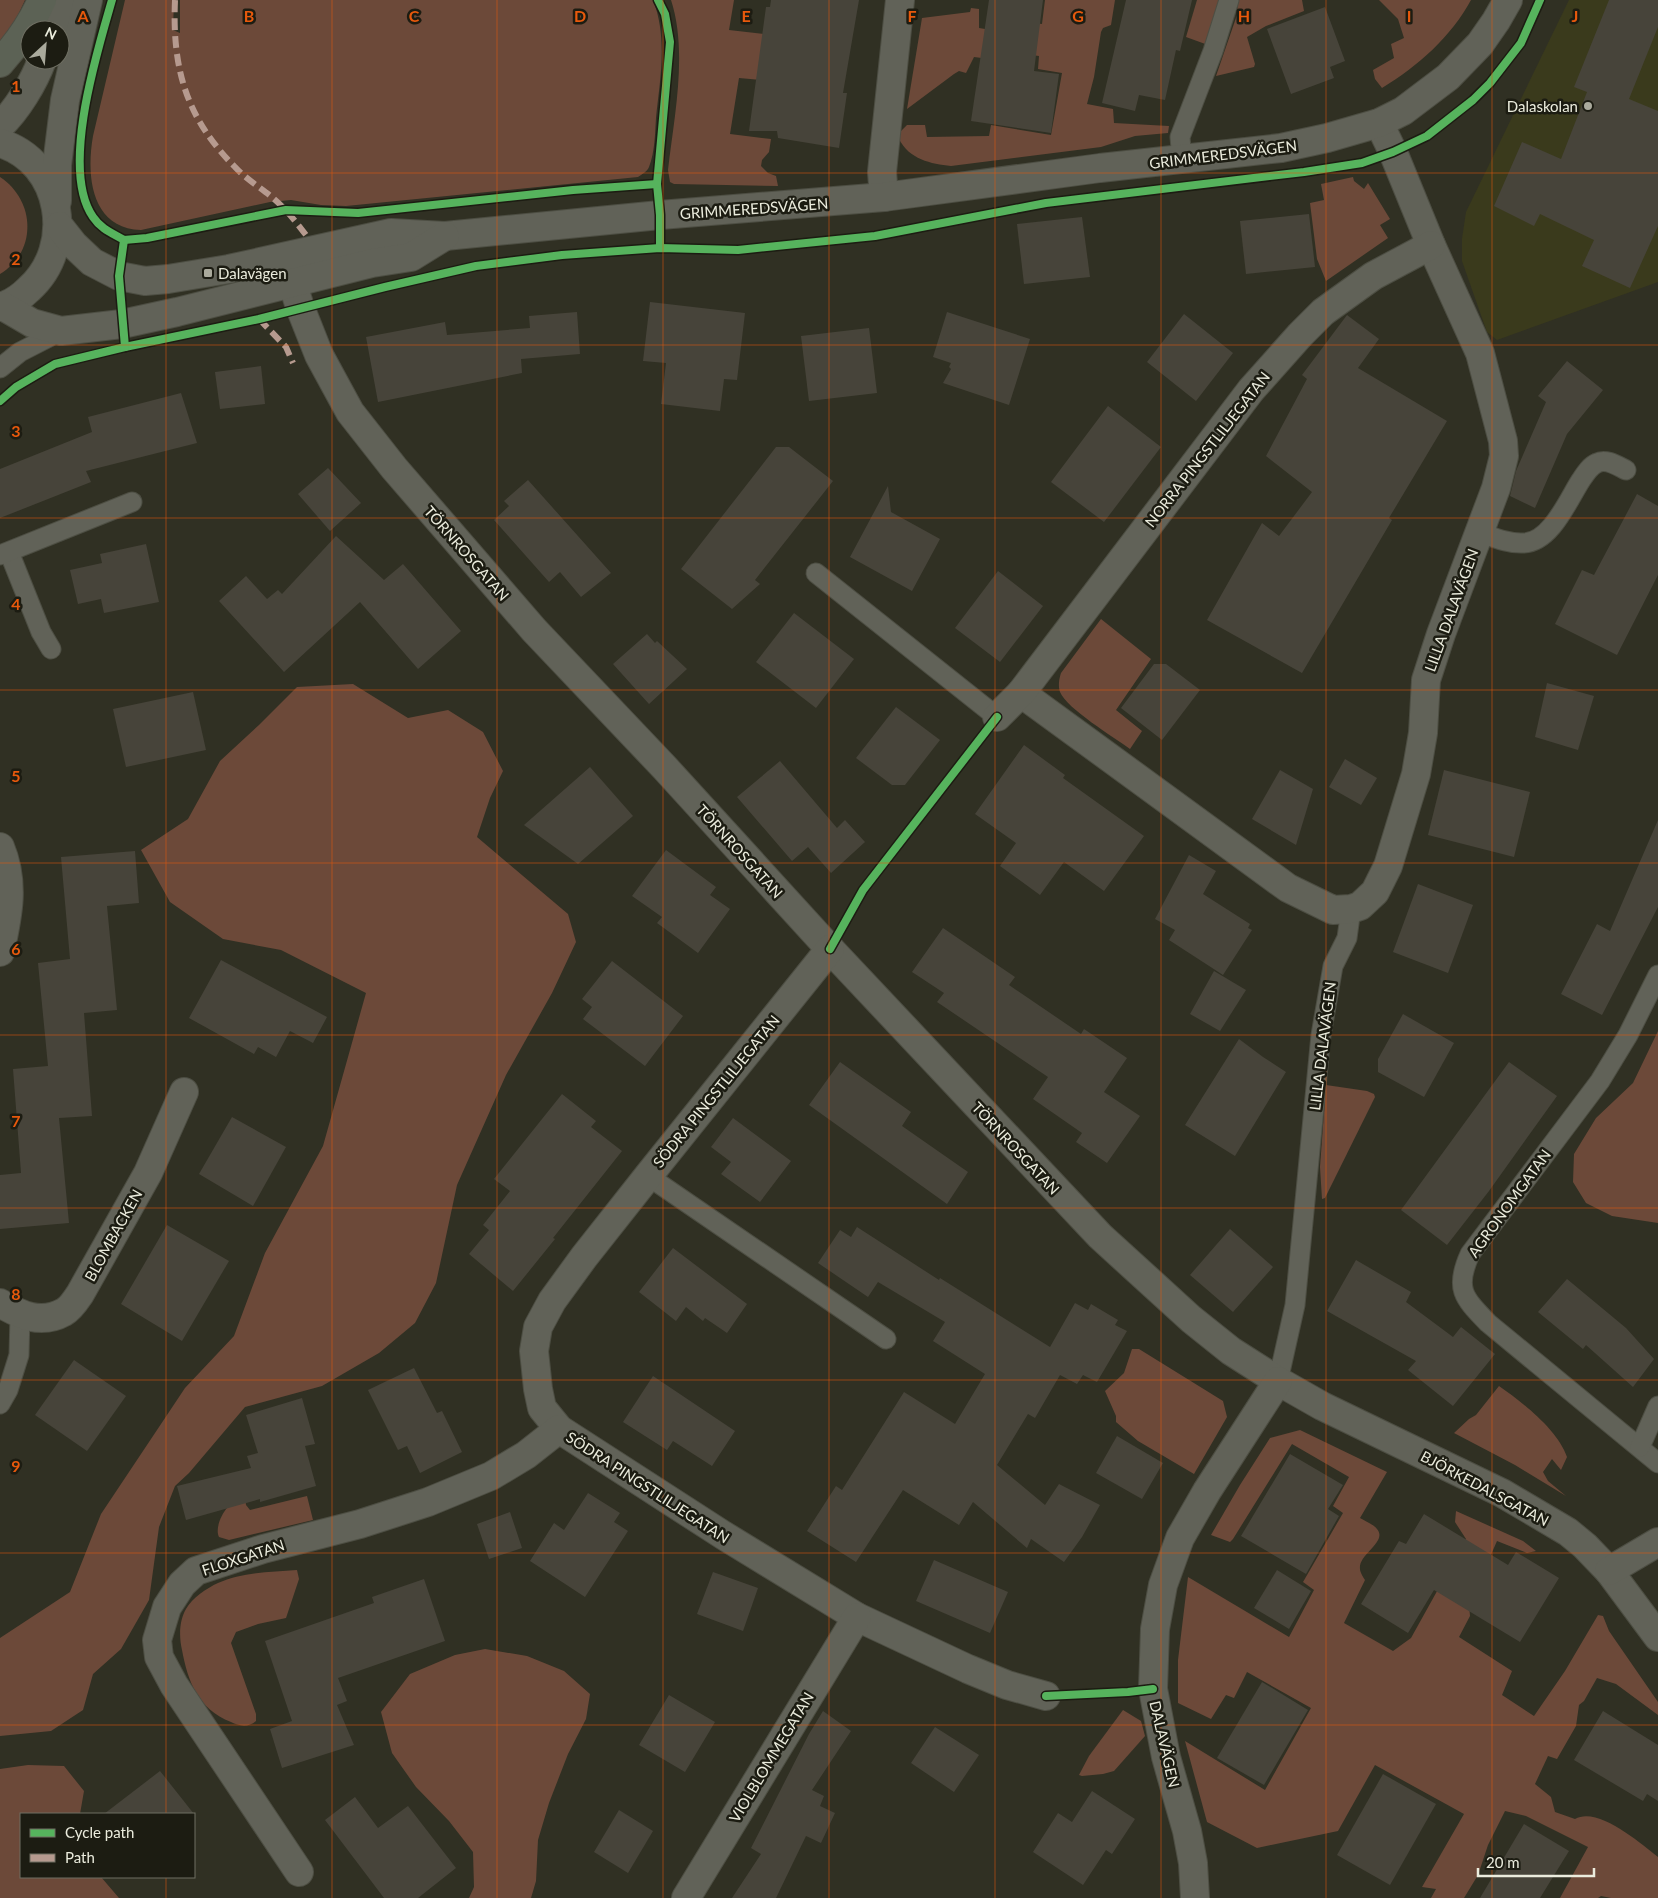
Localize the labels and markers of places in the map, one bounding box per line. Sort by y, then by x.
place label: Dalaskolan [1507,97,1578,115]
marker: Dalaskolan [1582,100,1594,112]
place label: Dalavägen [218,264,287,282]
marker: Dalavägen [202,267,214,279]

